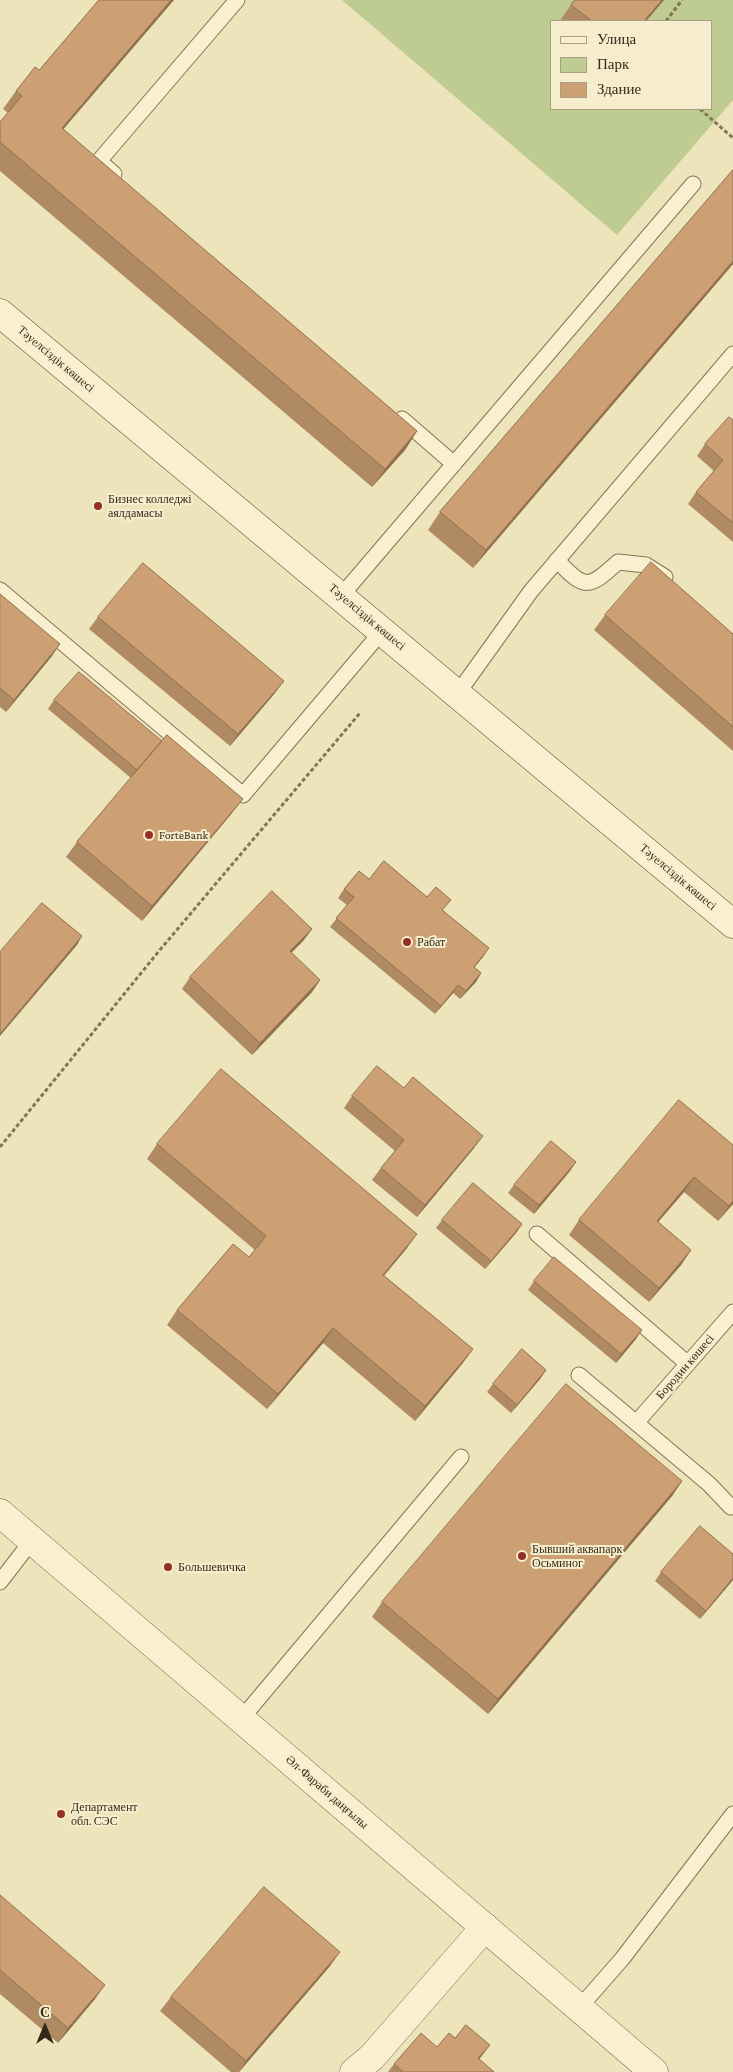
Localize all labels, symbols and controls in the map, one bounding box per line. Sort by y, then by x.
legend [550,20,713,110]
text: Улица [597,31,636,47]
text: Парк [597,56,629,72]
text: Здание [597,81,641,97]
street label: Тәуелсіздік көшесі [15,323,97,395]
place label: Бизнес колледжі аялдамасы [108,492,192,520]
marker: Бизнес колледжі аялдамасы [92,500,104,512]
street label: Тәуелсіздік көшесі [326,581,408,653]
place label: ForteBank [159,828,208,842]
marker: ForteBank [143,829,155,841]
street label: Тәуелсіздік көшесі [637,841,719,913]
place label: Рабат [417,935,445,949]
marker: Рабат [401,936,413,948]
street label: Бородин көшесі [653,1332,717,1402]
place label: Бывший аквапарк Осьминог [532,1542,622,1570]
marker: Бывший аквапарк Осьминог [516,1550,528,1562]
place label: Большевичка [178,1560,246,1574]
marker: Большевичка [162,1561,174,1573]
street label: Әл-Фараби даңғылы [283,1752,371,1832]
place label: Департамент обл. СЭС [71,1800,138,1828]
marker: Департамент обл. СЭС [55,1808,67,1820]
north arrow [20,2002,70,2052]
text: С [40,2004,50,2020]

